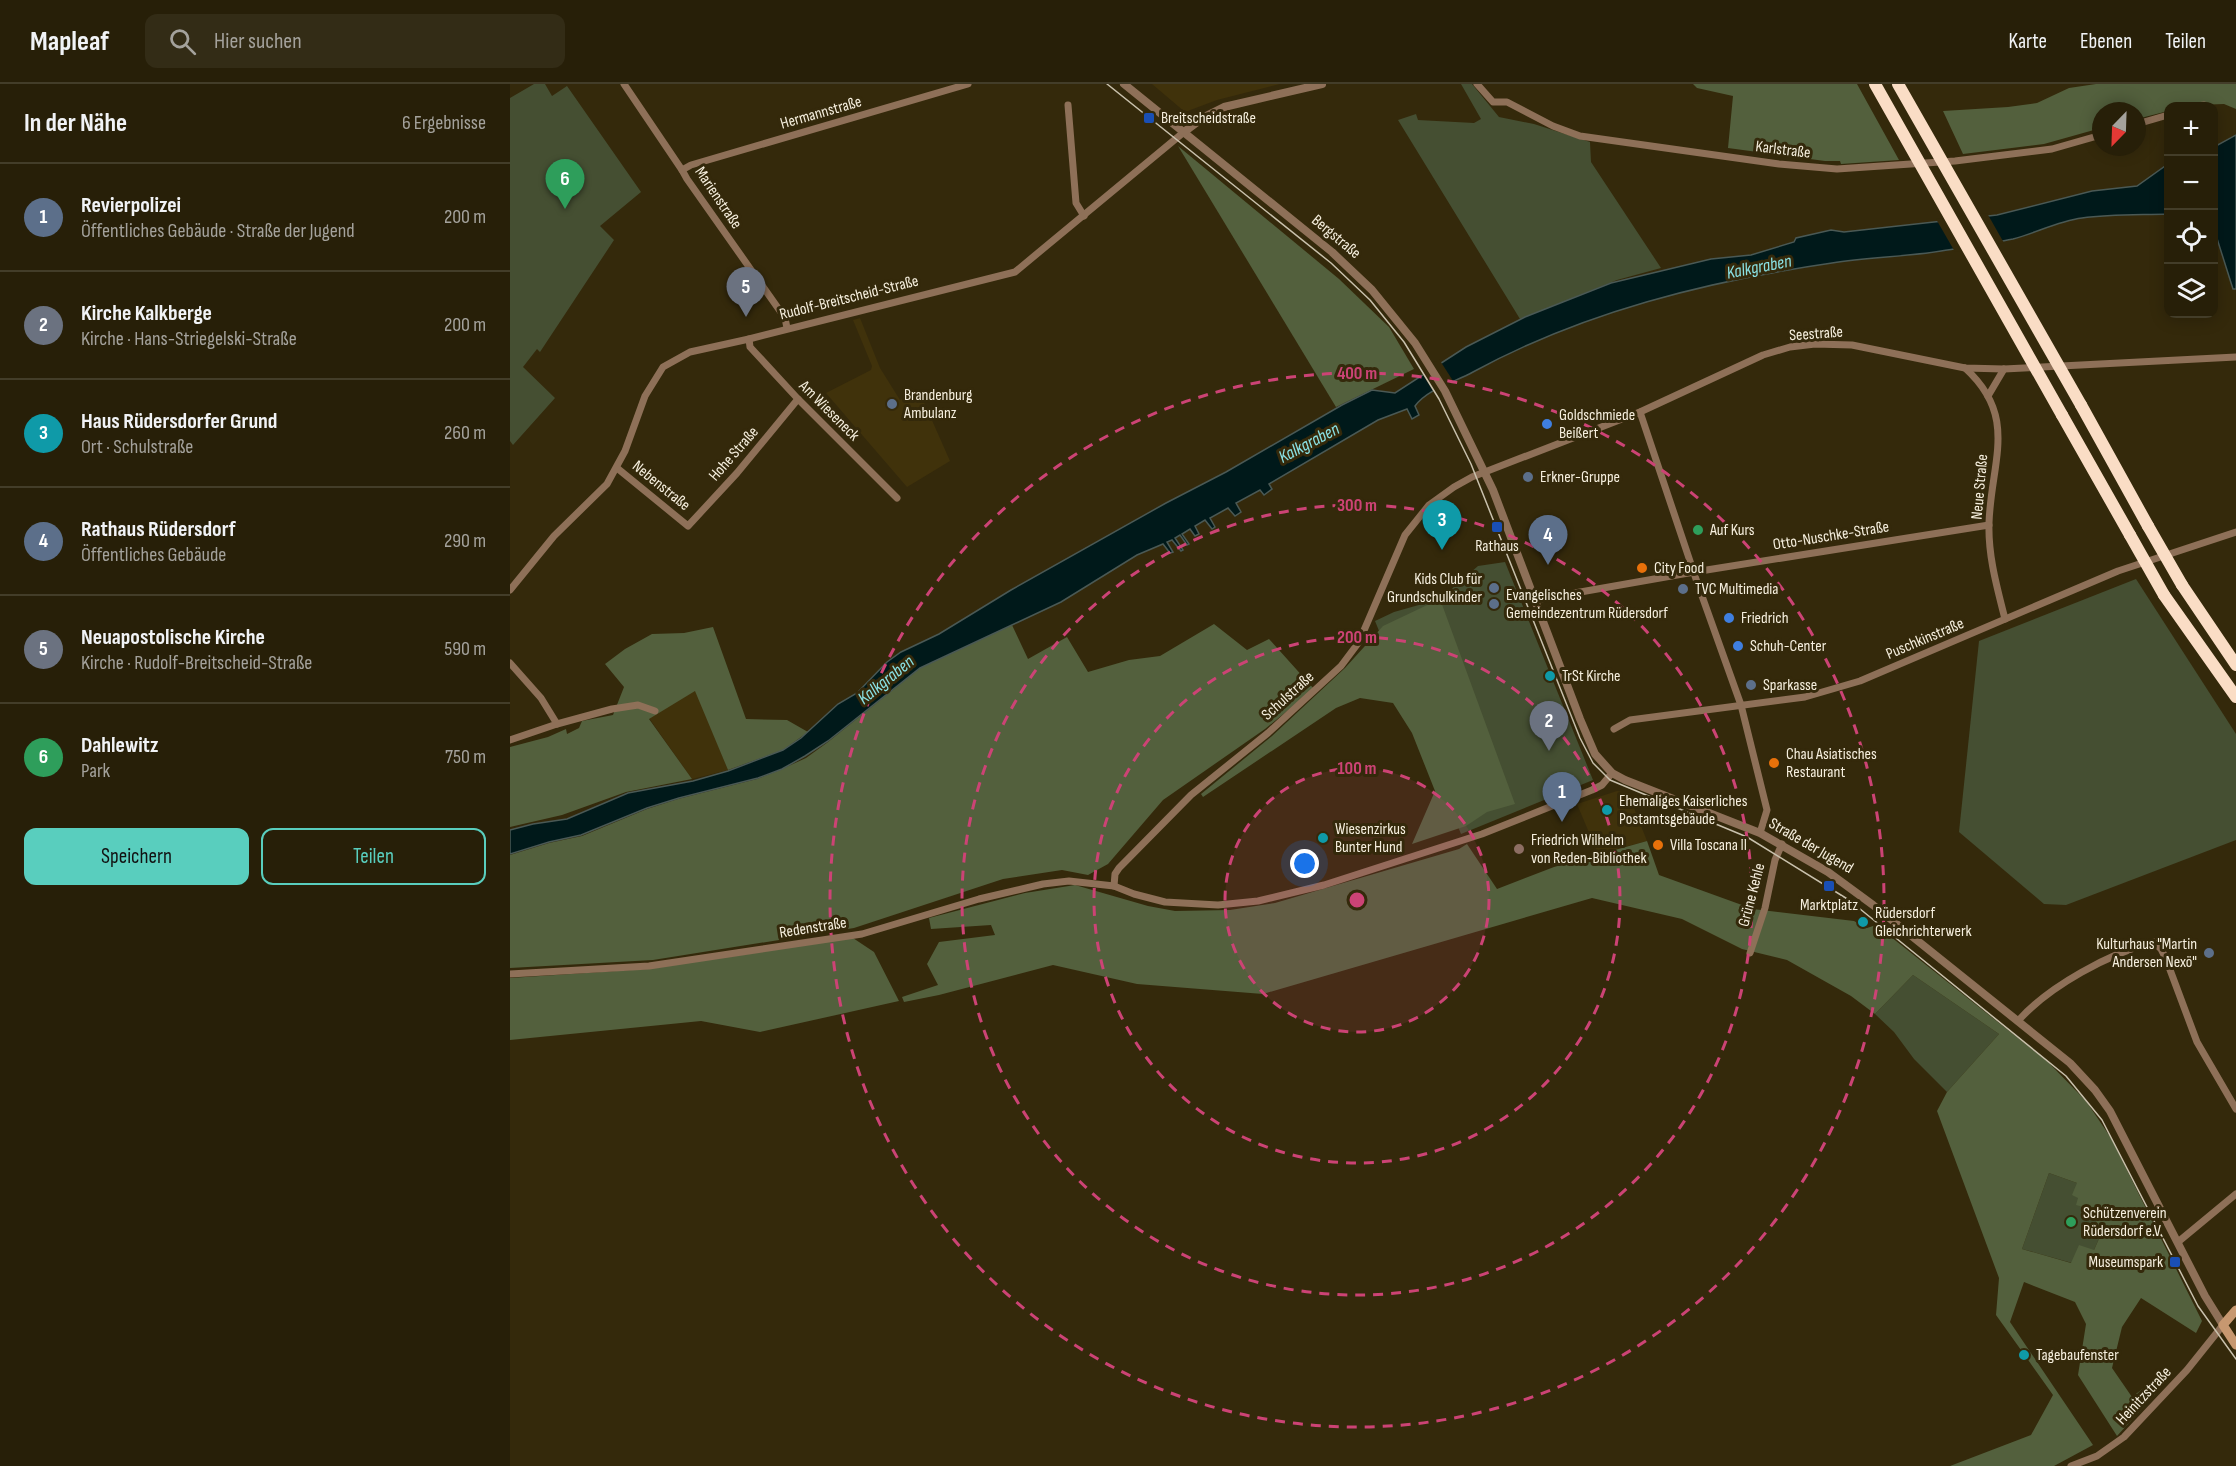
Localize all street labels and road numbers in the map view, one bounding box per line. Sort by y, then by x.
street label: Hermannstraße [778,92,864,134]
street label: Karlstraße [1754,137,1812,163]
street label: Marienstraße [690,163,746,233]
street label: Bergstraße [1308,211,1364,263]
street label: Rudolf-Breitscheid-Straße [778,272,920,324]
street label: Seestraße [1788,323,1844,345]
street label: Am Wieseneck [794,376,863,445]
street label: Hohe Straße [705,423,763,485]
street label: Neue Straße [1968,453,1992,521]
street label: Nebenstraße [628,457,694,515]
street label: Otto-Nuschke-Straße [1772,517,1890,555]
street label: Puschkinstraße [1883,614,1967,664]
street label: Schulstraße [1258,668,1318,724]
street label: Straße der Jugend [1765,814,1857,878]
street label: Grüne Kehle [1734,861,1770,929]
street label: Redenstraße [778,913,848,943]
street label: Heinitzstraße [2112,1363,2176,1429]

